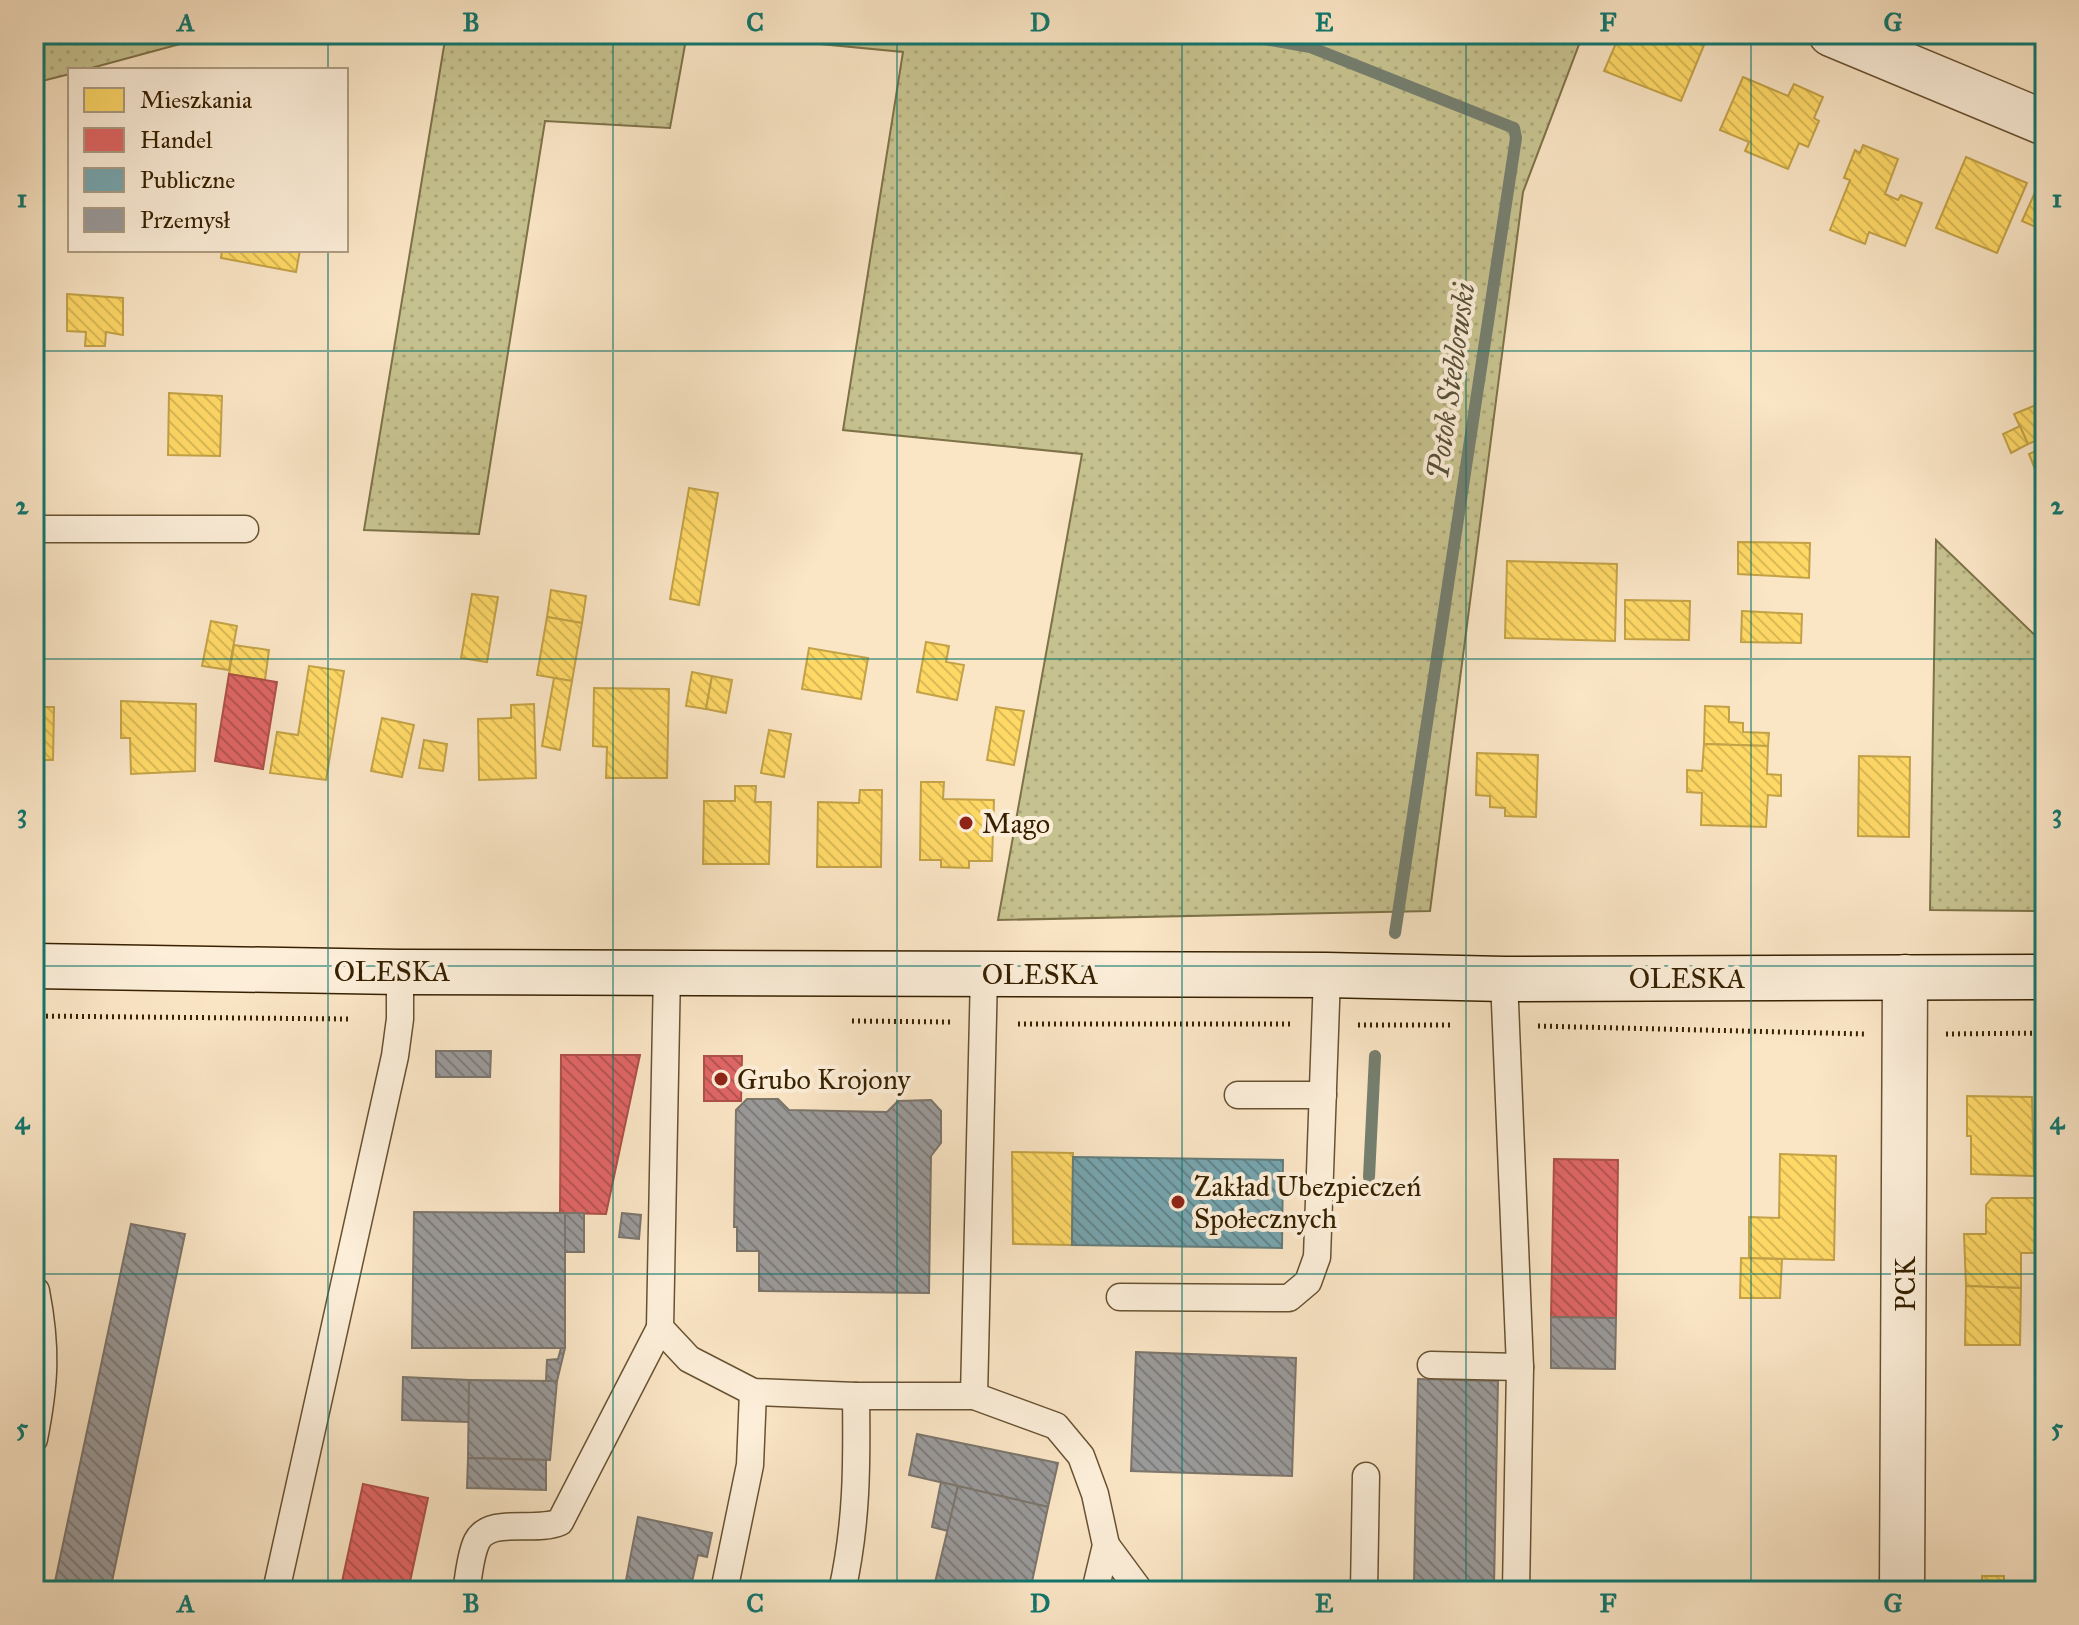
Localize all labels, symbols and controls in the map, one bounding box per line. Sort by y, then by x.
text: A [175,6,195,38]
text: B [462,6,480,38]
text: C [746,6,764,38]
text: D [1030,6,1050,38]
text: E [1315,6,1334,38]
text: F [1600,6,1617,38]
text: G [1883,6,1903,38]
legend [68,68,348,252]
text: Mieszkania [140,85,253,115]
text: Handel [140,125,213,155]
text: Publiczne [140,165,235,195]
text: 1 [17,182,27,214]
text: 1 [2052,182,2062,214]
text: Przemysł [140,205,230,235]
water label: Potok Steblowski [1419,280,1483,482]
text: 2 [16,489,30,521]
text: 2 [2051,489,2065,521]
text: 3 [17,797,27,829]
text: 3 [2052,797,2062,829]
place label: Mago [982,806,1050,841]
marker: Mago [957,814,975,832]
street label: OLESKA [334,954,450,989]
street label: OLESKA [982,957,1098,992]
street label: OLESKA [1629,961,1745,996]
place label: Grubo Krojony [737,1062,911,1097]
marker: Grubo Krojony [712,1070,730,1088]
text: 4 [15,1104,31,1136]
text: 4 [2050,1104,2066,1136]
place label: Zakład Ubezpieczeń Społecznych [1194,1169,1421,1236]
marker: Zakład Ubezpieczeń Społecznych [1169,1193,1187,1211]
street label: PCK [1888,1255,1923,1311]
text: 5 [16,1411,29,1443]
text: 5 [2051,1411,2064,1443]
text: A [175,1587,195,1619]
text: B [462,1587,480,1619]
text: C [746,1587,764,1619]
text: D [1030,1587,1050,1619]
text: E [1315,1587,1334,1619]
text: F [1600,1587,1617,1619]
text: G [1883,1587,1903,1619]

